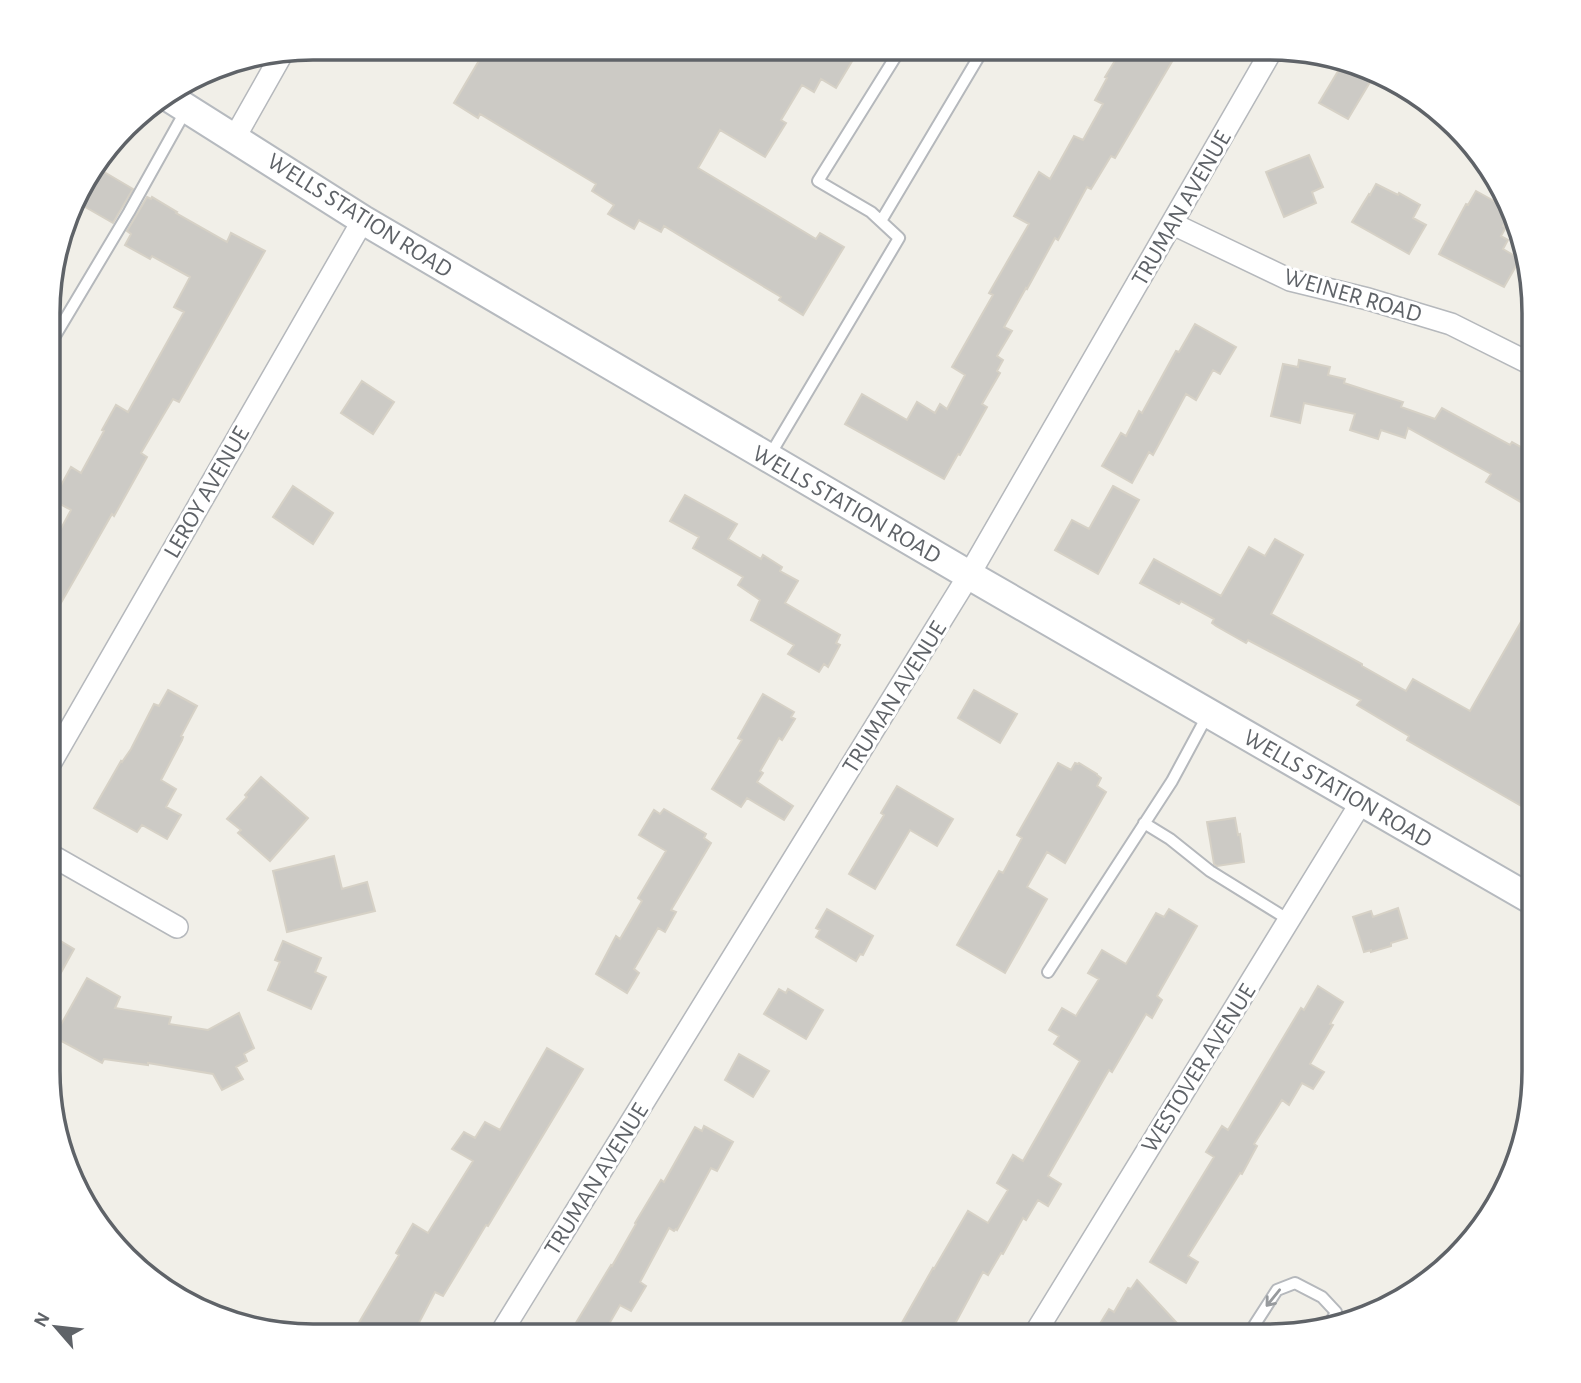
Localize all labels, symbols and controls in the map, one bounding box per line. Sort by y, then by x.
street label: TRUMAN AVENUE [1128,127,1236,290]
street label: WELLS STATION ROAD [263,149,456,282]
street label: WEINER ROAD [1281,265,1424,327]
street label: LEROY AVENUE [160,422,254,562]
street label: WELLS STATION ROAD [748,441,945,568]
street label: TRUMAN AVENUE [839,617,951,778]
street label: WELLS STATION ROAD [1239,725,1436,852]
street label: WESTOVER AVENUE [1137,980,1260,1157]
street label: TRUMAN AVENUE [541,1099,653,1260]
one-way arrow [1266,1289,1282,1307]
north arrow [21,1292,91,1362]
text: N [31,1309,54,1330]

